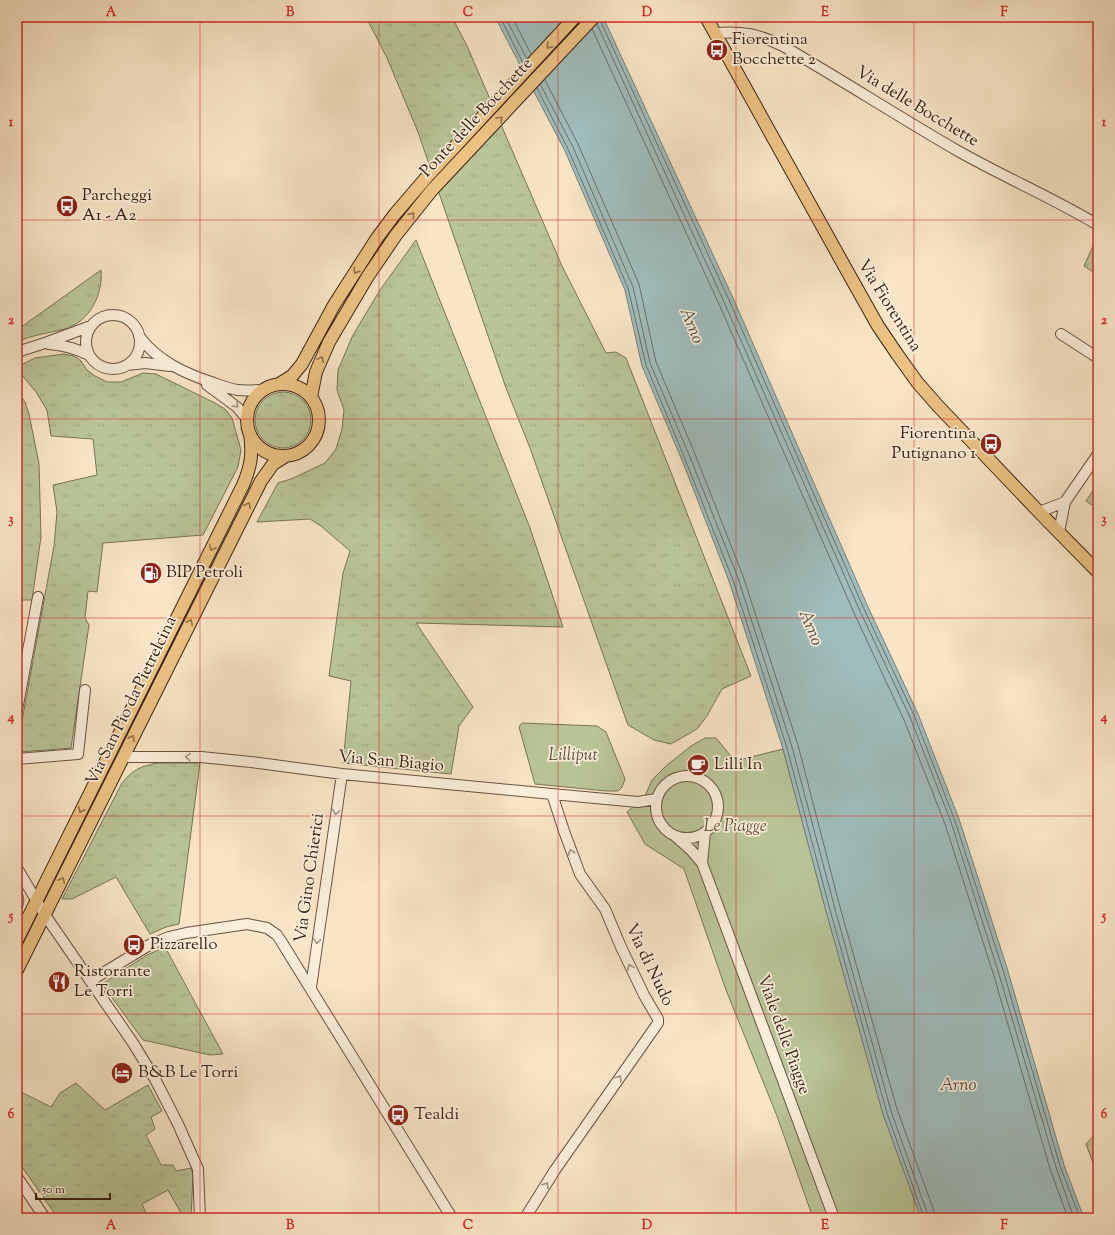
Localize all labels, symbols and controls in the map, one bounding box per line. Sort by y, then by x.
text: A [106,4,117,22]
text: B [286,4,295,22]
text: C [463,4,473,22]
text: D [642,4,652,22]
text: E [821,4,829,22]
text: F [1000,4,1008,22]
place label: Fiorentina Bocchette 2 [732,28,816,72]
bus stop icon: Fiorentina Bocchette 2 [704,37,730,63]
one-way arrow [546,41,554,49]
street label: Ponte delle Bocchette [415,53,539,183]
street label: Via delle Bocchette [851,61,983,153]
text: 1 [9,114,14,132]
text: 1 [1102,114,1107,132]
one-way arrow [495,116,502,123]
place label: Parcheggi A1 - A2 [82,184,152,228]
bus stop icon: Parcheggi A1 - A2 [54,193,80,219]
one-way arrow [407,212,414,219]
street label: Via Fiorentina [851,255,927,357]
one-way arrow [353,267,360,274]
water label: Arno [672,304,710,348]
text: 2 [8,312,15,330]
text: 2 [1101,312,1108,330]
one-way arrow [316,356,324,364]
one-way arrow [231,401,238,408]
place label: Fiorentina Putignano 1 [892,422,976,466]
bus stop icon: Fiorentina Putignano 1 [978,431,1004,457]
one-way arrow [243,502,251,510]
text: 3 [8,511,14,529]
text: 3 [1101,511,1107,529]
one-way arrow [209,544,216,551]
fuel station icon: BIP Petroli [138,560,164,586]
place label: BIP Petroli [166,561,243,585]
water label: Arno [791,606,829,650]
street label: Via San Pio da Pietrelcina [81,612,184,790]
one-way arrow [185,618,193,626]
text: 4 [7,709,15,727]
text: 4 [1100,709,1108,727]
one-way arrow [127,735,135,742]
park label: Lilliput [548,744,598,768]
street label: Via San Biagio [337,745,445,779]
cafe icon: Lilli In [685,752,711,778]
one-way arrow [185,753,191,761]
place label: Lilli In [714,753,763,777]
one-way arrow [78,806,86,813]
one-way arrow [332,809,341,815]
street label: Via Gino Chierici [289,812,331,944]
park label: Le Piagge [703,815,767,839]
one-way arrow [568,849,576,856]
one-way arrow [57,876,65,884]
text: 5 [8,908,14,926]
text: 5 [1101,908,1107,926]
street label: Via di Nudo [619,920,679,1010]
bus stop icon: Pizzarello [121,932,147,958]
place label: Pizzarello [150,933,217,957]
one-way arrow [313,938,322,944]
place label: Ristorante Le Torri [74,960,151,1004]
one-way arrow [627,964,635,971]
restaurant icon: Ristorante Le Torri [46,969,72,995]
street label: Viale delle Piagge [750,972,816,1098]
hotel icon: B&B Le Torri [109,1060,135,1086]
place label: B&B Le Torri [138,1061,238,1085]
water label: Arno [939,1073,977,1099]
one-way arrow [614,1075,622,1082]
bus stop icon: Tealdi [385,1102,411,1128]
place label: Tealdi [414,1103,459,1127]
text: 6 [8,1106,15,1124]
text: 6 [1101,1106,1108,1124]
scale bar [36,1175,110,1201]
text: 50 m [41,1181,65,1199]
one-way arrow [541,1182,548,1189]
text: A [106,1217,117,1235]
text: B [286,1217,295,1235]
text: C [463,1217,473,1235]
text: D [642,1217,652,1235]
text: E [821,1217,829,1235]
text: F [1000,1217,1008,1235]

